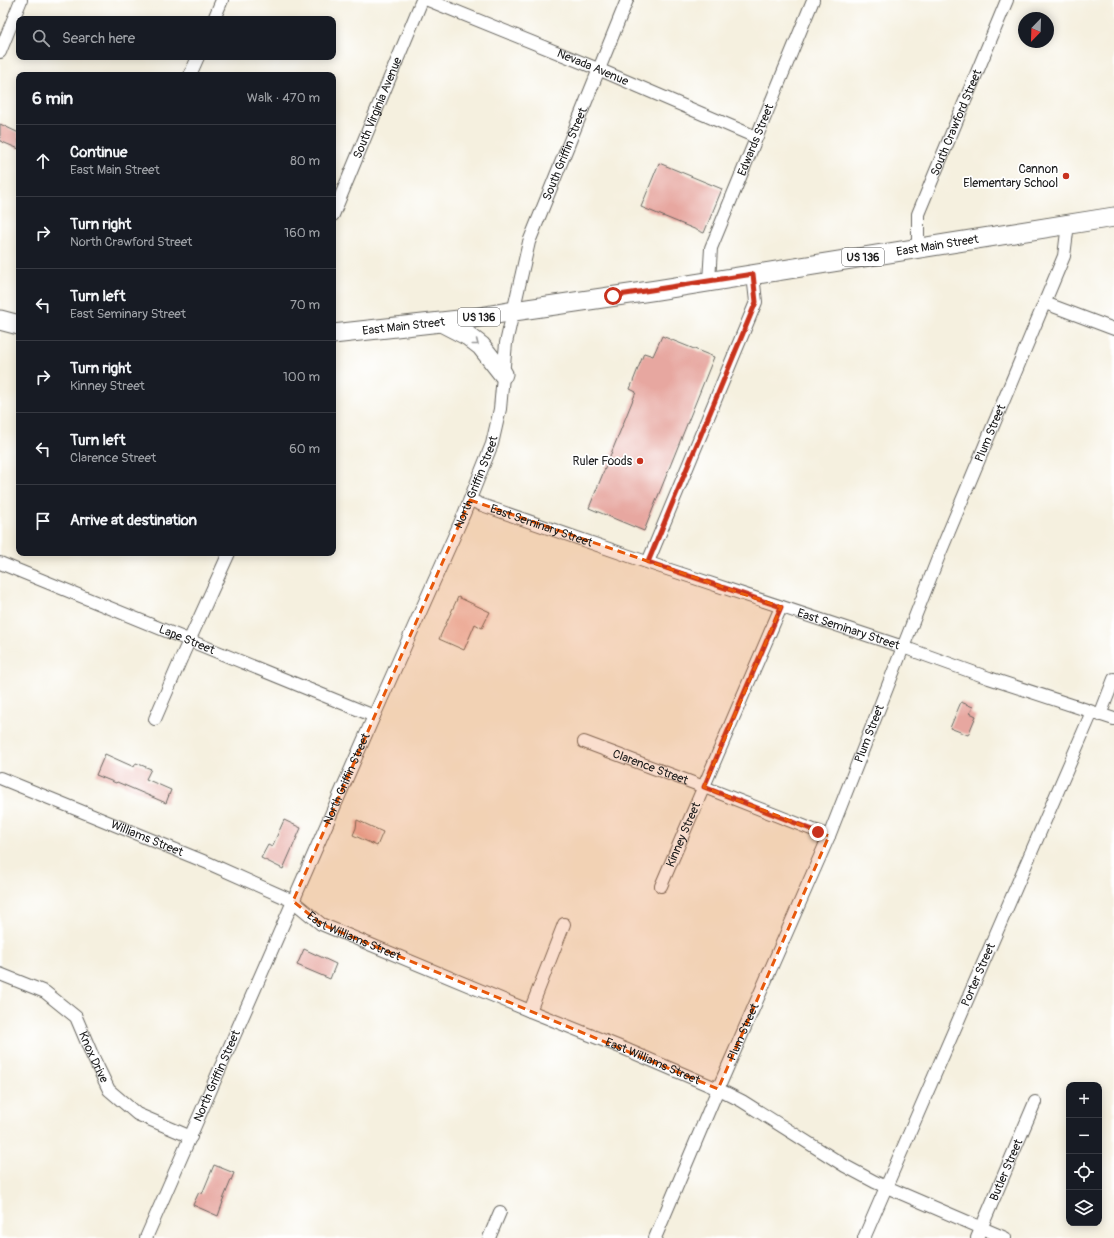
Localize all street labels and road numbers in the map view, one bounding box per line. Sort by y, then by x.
street label: Nevada Avenue [555,46,631,89]
street label: South Virginia Avenue [350,55,405,161]
street label: South Crawford Street [927,67,985,178]
street label: Edwards Street [734,102,777,178]
street label: South Griffin Street [539,105,590,203]
street label: East Main Street [895,231,980,259]
road number: US 136 [842,248,884,266]
road number: US 136 [458,308,500,326]
street label: East Main Street [362,314,446,338]
street label: Plum Street [971,402,1009,464]
street label: North Griffin Street [451,434,501,531]
street label: East Seminary Street [488,501,595,550]
street label: East Seminary Street [795,605,902,653]
street label: Lape Street [157,621,217,658]
street label: Plum Street [851,702,887,765]
street label: North Griffin Street [320,731,373,827]
street label: Clarence Street [611,746,691,788]
street label: Kinney Street [663,800,704,869]
street label: Williams Street [109,817,186,860]
street label: East Williams Street [304,908,403,964]
street label: Porter Street [958,941,999,1009]
street label: Plum Street [724,1001,762,1063]
street label: North Griffin Street [190,1028,243,1124]
street label: Knox Drive [75,1029,112,1085]
street label: East Williams Street [603,1034,703,1088]
street label: Butler Street [986,1137,1026,1203]

